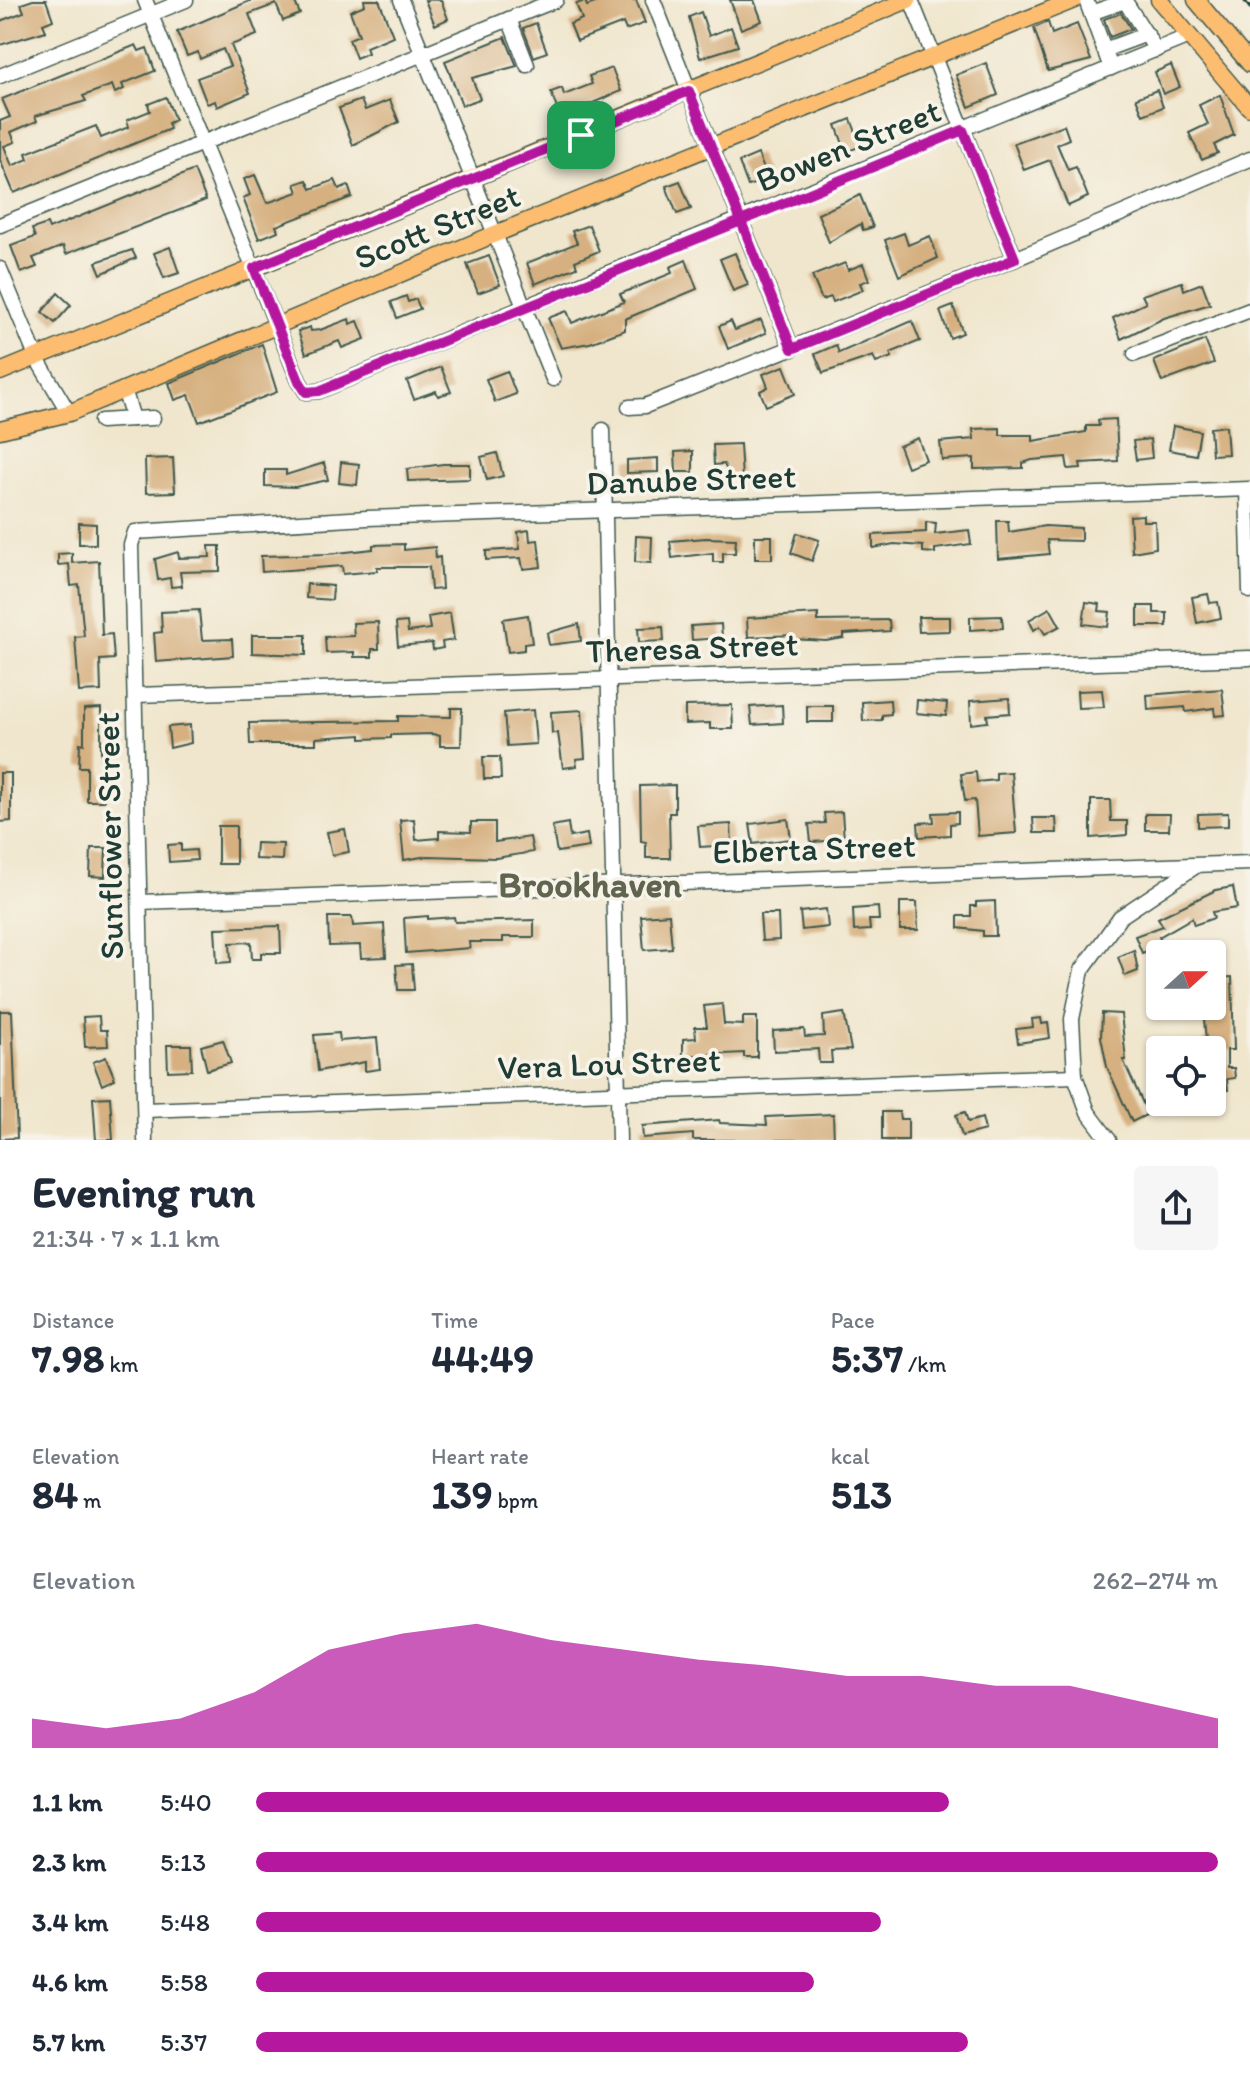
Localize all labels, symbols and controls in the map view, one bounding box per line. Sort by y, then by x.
street label: Bowen Street [750,90,947,201]
pin [547,101,615,169]
icon: arrive [559,113,603,157]
street label: Scott Street [348,175,526,278]
street label: Danube Street [585,455,797,504]
street label: Theresa Street [585,623,799,672]
street label: Sunflower Street [87,712,132,960]
street label: Elberta Street [712,824,917,873]
district label: Brookhaven [498,863,683,906]
north arrow [1146,940,1226,1020]
map controls [1146,940,1226,1116]
button: locate [1146,1036,1226,1116]
street label: Vera Lou Street [497,1039,721,1088]
text: Evening run [32,1165,255,1218]
button: share [1134,1166,1218,1250]
text: 21:34 · 7 × 1.1 km [32,1222,220,1254]
text: Distance [32,1307,114,1334]
text: Time [431,1307,478,1334]
text: Pace [831,1307,875,1334]
text: 7.98 [32,1334,105,1382]
text: 44:49 [431,1334,534,1382]
text: 5:37 [831,1334,903,1382]
text: km [105,1351,139,1378]
text: /km [903,1351,946,1378]
text: Elevation [32,1443,119,1470]
text: Heart rate [431,1443,529,1470]
text: kcal [831,1443,870,1470]
text: 84 [32,1470,78,1518]
text: 139 [431,1470,493,1518]
text: 513 [831,1470,892,1518]
text: m [78,1487,101,1514]
text: bpm [493,1487,538,1514]
text: Elevation [32,1564,135,1596]
text: 262–274 m [1092,1564,1218,1596]
text: 1.1 km [32,1786,103,1818]
text: 5:40 [160,1786,212,1818]
text: 2.3 km [32,1846,106,1878]
text: 5:13 [160,1846,206,1878]
text: 3.4 km [32,1906,108,1938]
text: 5:48 [160,1906,210,1938]
text: 4.6 km [32,1966,108,1998]
text: 5:58 [160,1966,208,1998]
text: 5.7 km [32,2026,105,2058]
text: 5:37 [160,2026,207,2058]

